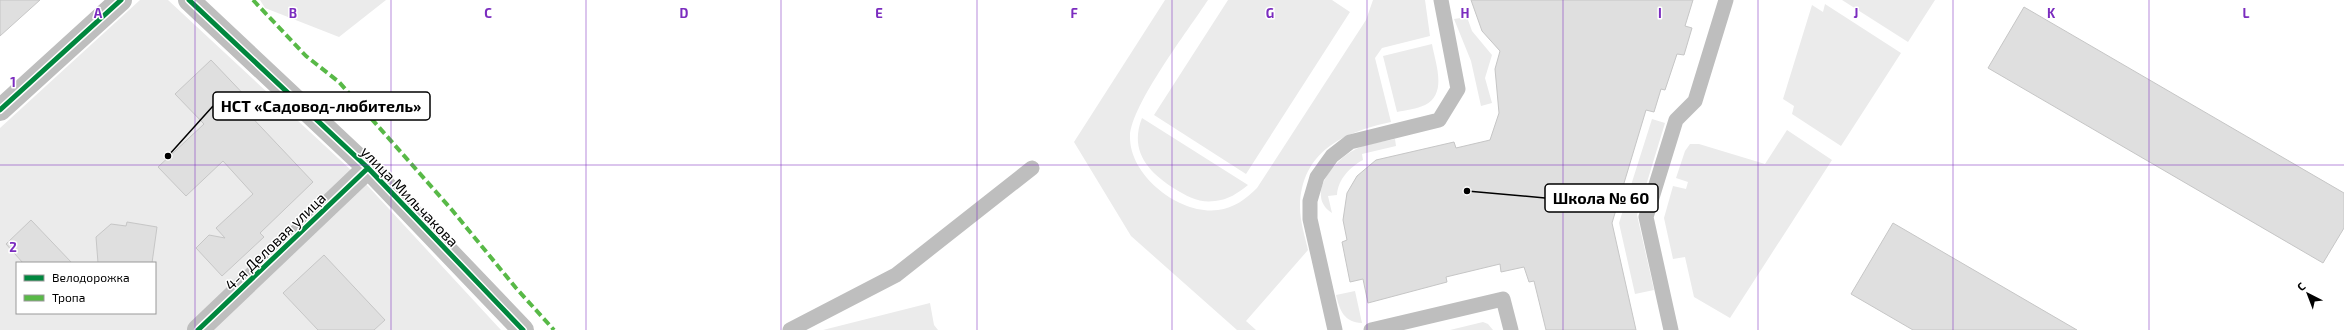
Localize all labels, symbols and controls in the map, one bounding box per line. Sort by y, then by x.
text: A [94,5,103,21]
text: B [289,5,297,21]
text: C [484,5,492,21]
text: D [680,5,689,21]
text: E [875,5,883,21]
text: F [1070,5,1078,21]
text: G [1266,5,1274,21]
text: H [1461,5,1470,21]
text: I [1658,5,1662,21]
text: J [1854,5,1858,21]
text: K [2047,5,2056,21]
text: L [2243,5,2250,21]
text: 1 [10,74,16,90]
callout: НСТ «Садовод-любитель» [213,92,430,120]
text: НСТ «Садовод-любитель» [221,96,421,115]
street label: улица Мильчакова [357,142,463,251]
callout: Школа № 60 [1545,184,1658,212]
street label: 4-я Деловая улица [221,188,330,294]
text: Школа № 60 [1553,188,1649,207]
text: 2 [9,239,17,255]
legend [16,262,156,314]
text: Велодорожка [52,270,130,284]
north arrow [2288,274,2328,314]
text: С [2294,279,2308,293]
text: Тропа [52,290,85,304]

